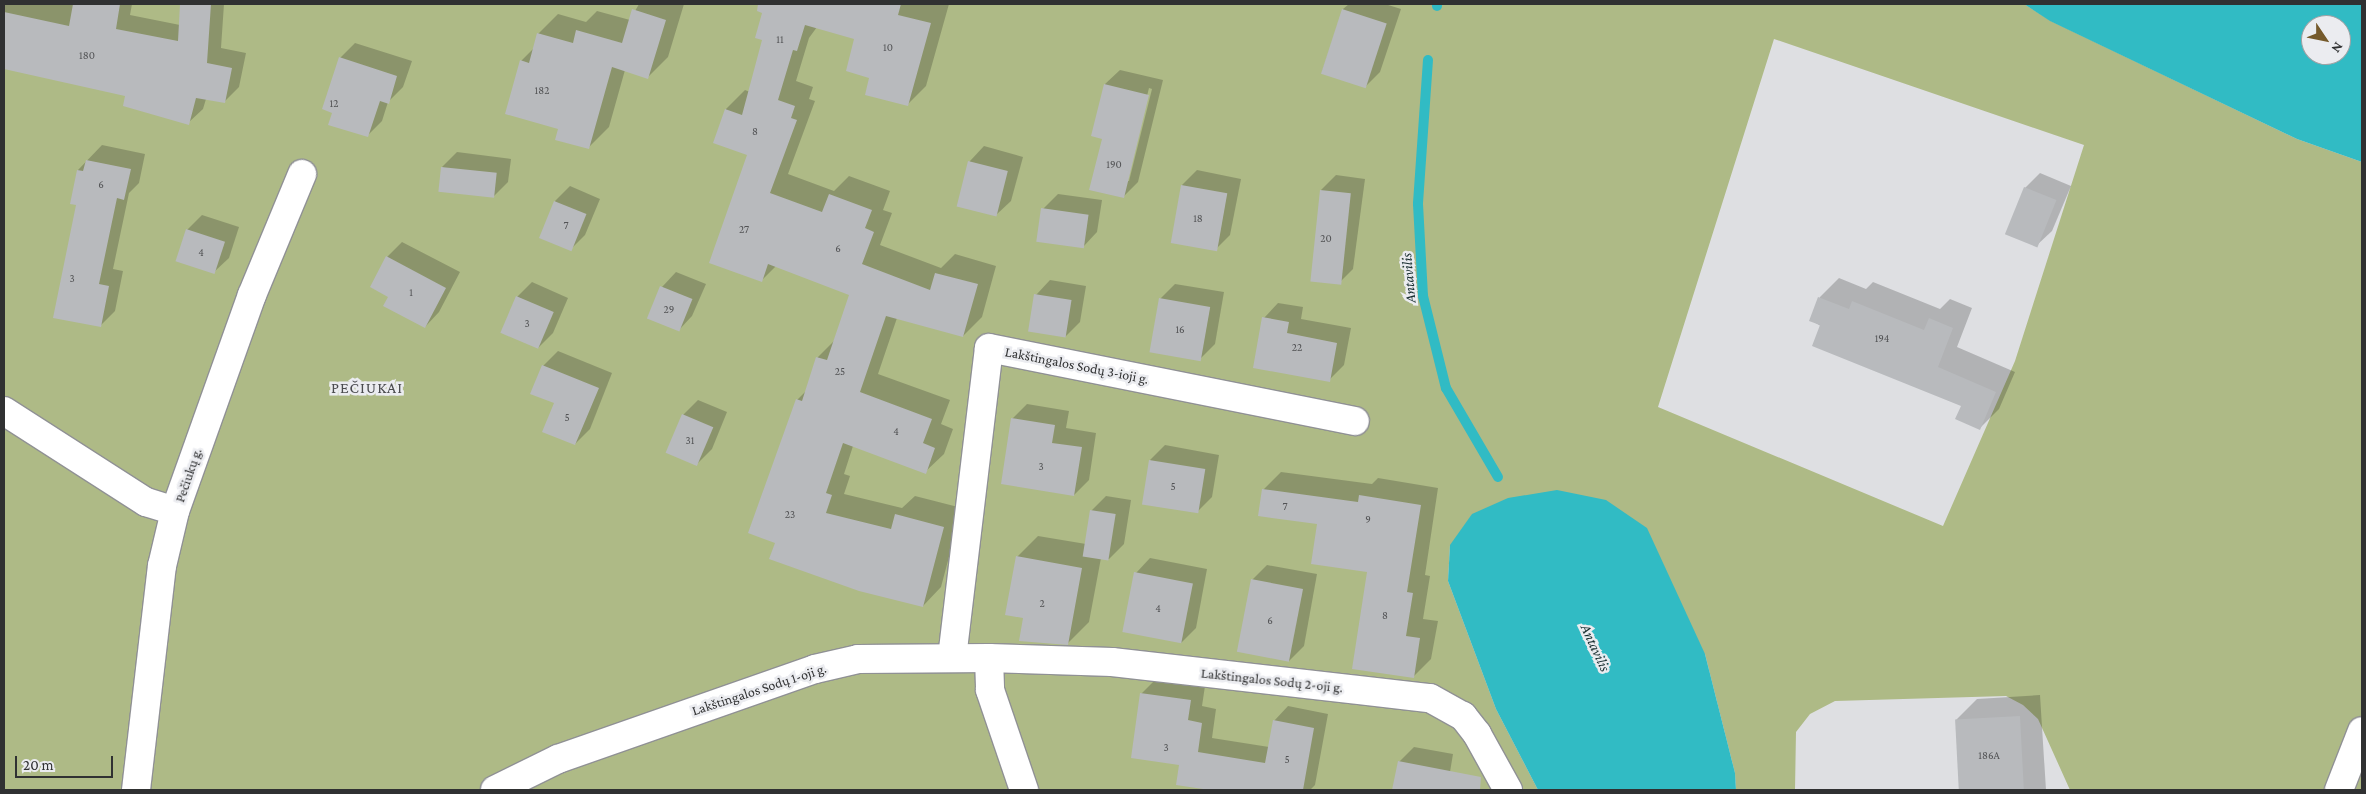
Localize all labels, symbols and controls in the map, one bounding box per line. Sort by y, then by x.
north arrow [2301,15,2351,65]
house number: 11 [776,32,784,46]
text: N [2328,39,2347,56]
house number: 10 [883,40,893,54]
house number: 180 [79,48,95,62]
house number: 182 [535,83,549,97]
house number: 12 [330,96,338,110]
house number: 8 [752,124,758,138]
house number: 190 [1106,157,1122,171]
house number: 6 [98,177,104,191]
house number: 18 [1193,211,1203,225]
house number: 7 [563,218,569,232]
house number: 27 [739,222,749,236]
house number: 20 [1320,231,1332,245]
house number: 6 [835,241,841,255]
house number: 4 [198,245,204,259]
water label: Antavilis [1398,252,1420,304]
house number: 3 [69,271,75,285]
house number: 1 [409,285,413,299]
house number: 29 [664,302,674,316]
house number: 3 [524,316,530,330]
house number: 16 [1175,322,1185,336]
house number: 194 [1875,331,1889,345]
house number: 22 [1292,340,1302,354]
street label: Lakštingalos Sodų 3-ioji g. [1004,343,1150,387]
house number: 25 [835,364,845,378]
district label: PEČIUKAI [330,378,404,398]
house number: 5 [564,410,570,424]
house number: 4 [893,424,899,438]
house number: 31 [686,433,694,447]
street label: Pečiukų g. [171,446,205,504]
house number: 3 [1038,459,1044,473]
house number: 5 [1170,479,1176,493]
house number: 7 [1282,499,1288,513]
house number: 23 [785,507,795,521]
house number: 9 [1365,512,1371,526]
house number: 2 [1039,596,1045,610]
house number: 4 [1155,601,1161,615]
house number: 8 [1382,608,1388,622]
house number: 6 [1267,613,1273,627]
water label: Antavilis [1576,621,1614,675]
street label: Lakštingalos Sodų 1-oji g. [690,659,828,719]
street label: Lakštingalos Sodų 2-oji g. [1200,664,1344,696]
house number: 3 [1163,740,1169,754]
scale bar [18,746,115,778]
house number: 186A [1978,748,2000,762]
house number: 5 [1284,752,1290,766]
text: 20 m [23,757,54,773]

